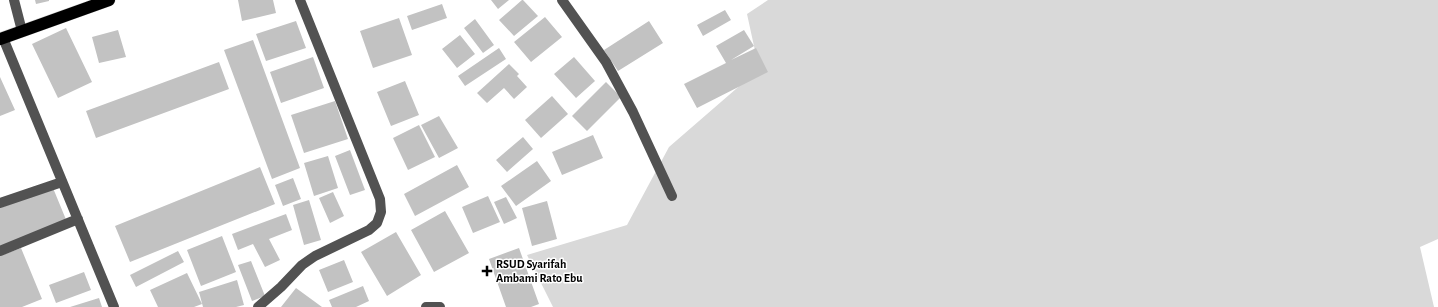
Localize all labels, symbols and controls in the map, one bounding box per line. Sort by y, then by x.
place label: RSUD Syarifah Ambami Rato Ebu [496,258,583,284]
marker: RSUD Syarifah Ambami Rato Ebu [481,265,493,277]

